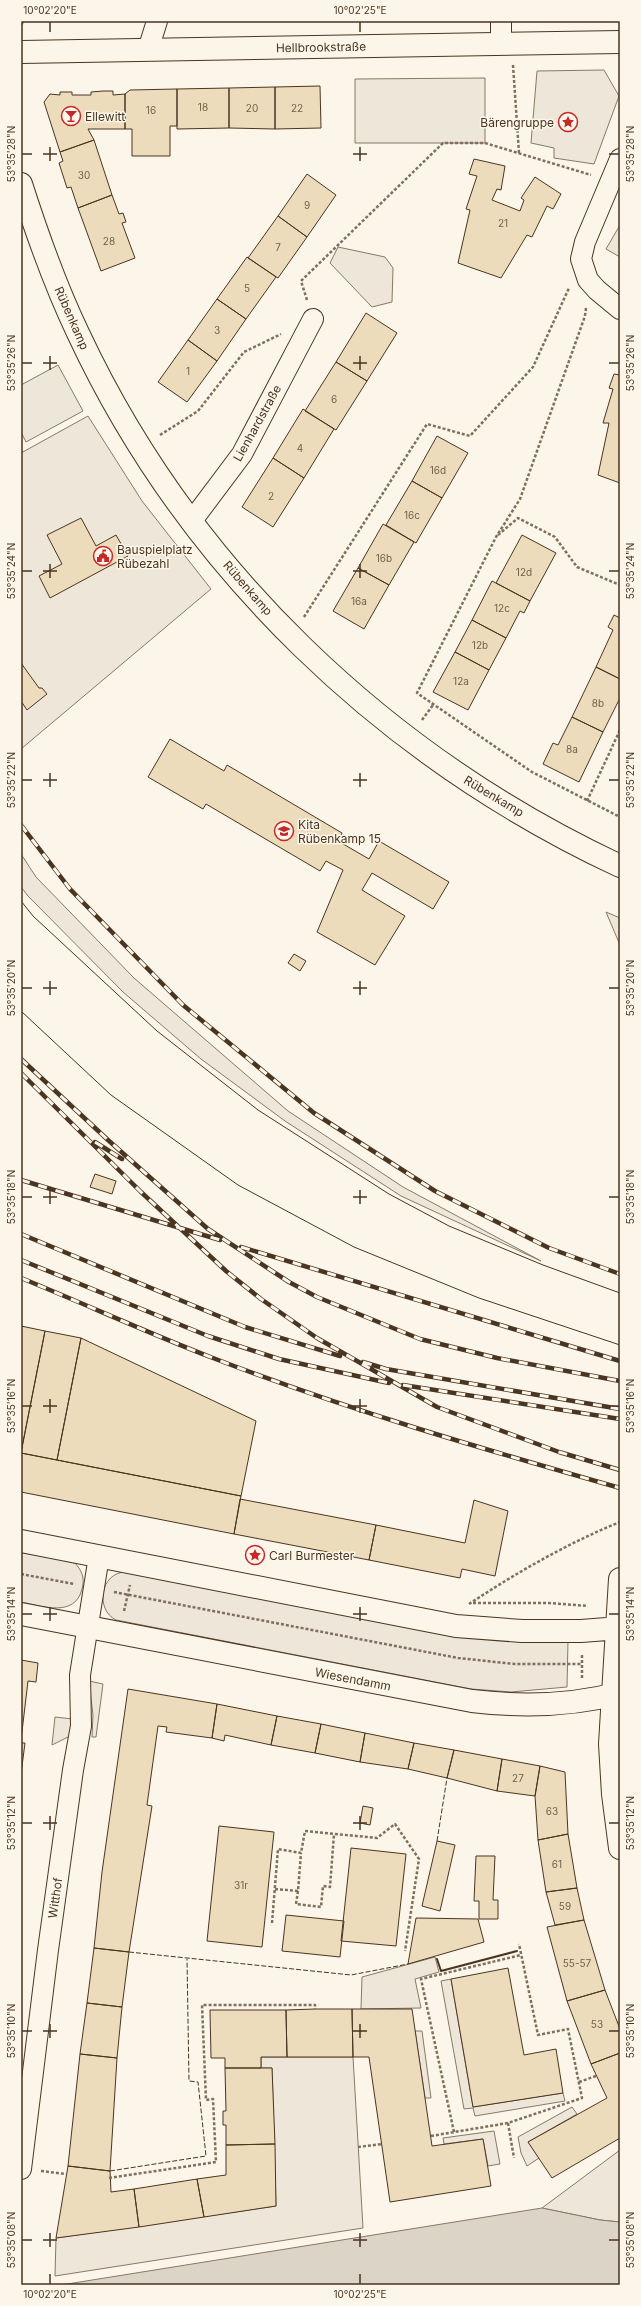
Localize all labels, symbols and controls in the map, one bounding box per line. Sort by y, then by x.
text: 10°02'20"E [23,4,77,16]
text: 10°02'25"E [333,4,387,16]
street label: Hellbrookstraße [276,39,366,55]
house number: 18 [198,101,208,113]
house number: 20 [246,102,258,114]
house number: 22 [291,102,303,114]
house number: 16 [146,104,156,116]
bar icon: Ellewitt [60,105,82,127]
place label: Ellewitt [85,109,125,124]
place icon: Bärengruppe [557,111,579,133]
place label: Bärengruppe [480,115,554,130]
text: 53°35'28"N [5,126,17,182]
text: 53°35'28"N [624,126,636,182]
house number: 30 [78,169,90,181]
house number: 9 [304,199,310,211]
house number: 21 [498,217,508,229]
house number: 28 [103,235,115,247]
house number: 7 [275,241,281,253]
house number: 5 [244,282,250,294]
street label: Rübenkamp [51,284,93,352]
house number: 3 [214,324,220,336]
text: 53°35'26"N [5,335,17,391]
text: 53°35'26"N [624,335,636,391]
house number: 1 [186,365,190,377]
street label: Lienhardstraße [230,382,284,464]
house number: 6 [331,393,337,405]
house number: 4 [297,442,303,454]
house number: 16d [430,464,446,476]
house number: 2 [268,490,274,502]
house number: 16c [404,509,420,521]
place label: Bauspielplatz Rübezahl [117,542,193,571]
text: 53°35'24"N [5,543,17,599]
text: 53°35'24"N [624,543,636,599]
public building icon: Bauspielplatz Rübezahl [92,545,114,567]
house number: 16b [376,552,392,564]
street label: Rübenkamp [220,558,276,618]
house number: 12d [516,566,532,578]
house number: 16a [351,595,367,607]
house number: 12c [494,602,510,614]
house number: 12b [472,639,488,651]
house number: 12a [453,675,469,687]
house number: 8b [592,697,604,709]
house number: 8a [566,743,578,755]
text: 53°35'22"N [5,752,17,808]
text: 53°35'22"N [624,752,636,808]
street label: Rübenkamp [461,772,527,820]
place label: Kita Rübenkamp 15 [298,817,381,846]
school or university icon: Kita Rübenkamp 15 [273,820,295,842]
text: 53°35'20"N [5,960,17,1016]
text: 53°35'20"N [624,960,636,1016]
text: 53°35'18"N [5,1170,17,1224]
text: 53°35'18"N [624,1170,636,1224]
text: 53°35'16"N [5,1379,17,1433]
text: 53°35'16"N [624,1379,636,1433]
place icon: Carl Burmester [244,1544,266,1566]
place label: Carl Burmester [269,1548,355,1563]
text: 53°35'14"N [5,1587,17,1641]
text: 53°35'14"N [624,1587,636,1641]
street label: Wiesendamm [314,1664,392,1694]
house number: 27 [512,1772,524,1784]
text: 53°35'12"N [5,1796,17,1850]
text: 53°35'12"N [624,1796,636,1850]
house number: 63 [546,1805,558,1817]
house number: 61 [552,1858,562,1870]
street label: Witthof [45,1876,65,1919]
house number: 31r [234,1879,248,1891]
house number: 59 [559,1900,571,1912]
house number: 55-57 [563,1957,592,1969]
text: 53°35'10"N [5,2004,17,2058]
text: 53°35'10"N [624,2004,636,2058]
house number: 53 [591,2018,603,2030]
text: 53°35'08"N [5,2212,17,2268]
text: 53°35'08"N [624,2212,636,2268]
text: 10°02'20"E [23,2288,77,2300]
text: 10°02'25"E [333,2288,387,2300]

